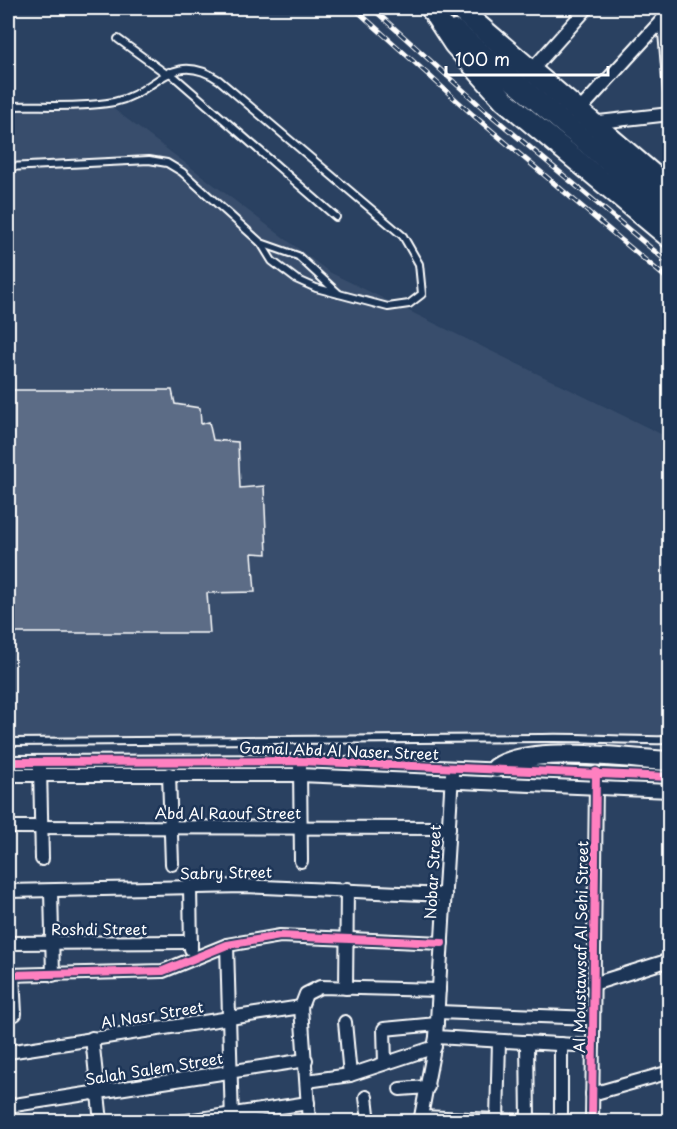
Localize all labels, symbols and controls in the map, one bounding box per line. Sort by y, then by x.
scale bar [446,39,608,77]
text: 100 m [455,45,510,72]
street label: Gamal Abd Al Naser Street [239,735,439,765]
street label: Abd Al Raouf Street [155,801,301,824]
street label: Nobar Street [418,824,446,920]
street label: Al Moustawsaf Al Sehi Street [567,841,593,1053]
street label: Sabry Street [180,860,272,884]
street label: Roshdi Street [51,917,147,940]
street label: Al Nasr Street [99,995,205,1033]
street label: Salah Salem Street [83,1046,225,1090]

